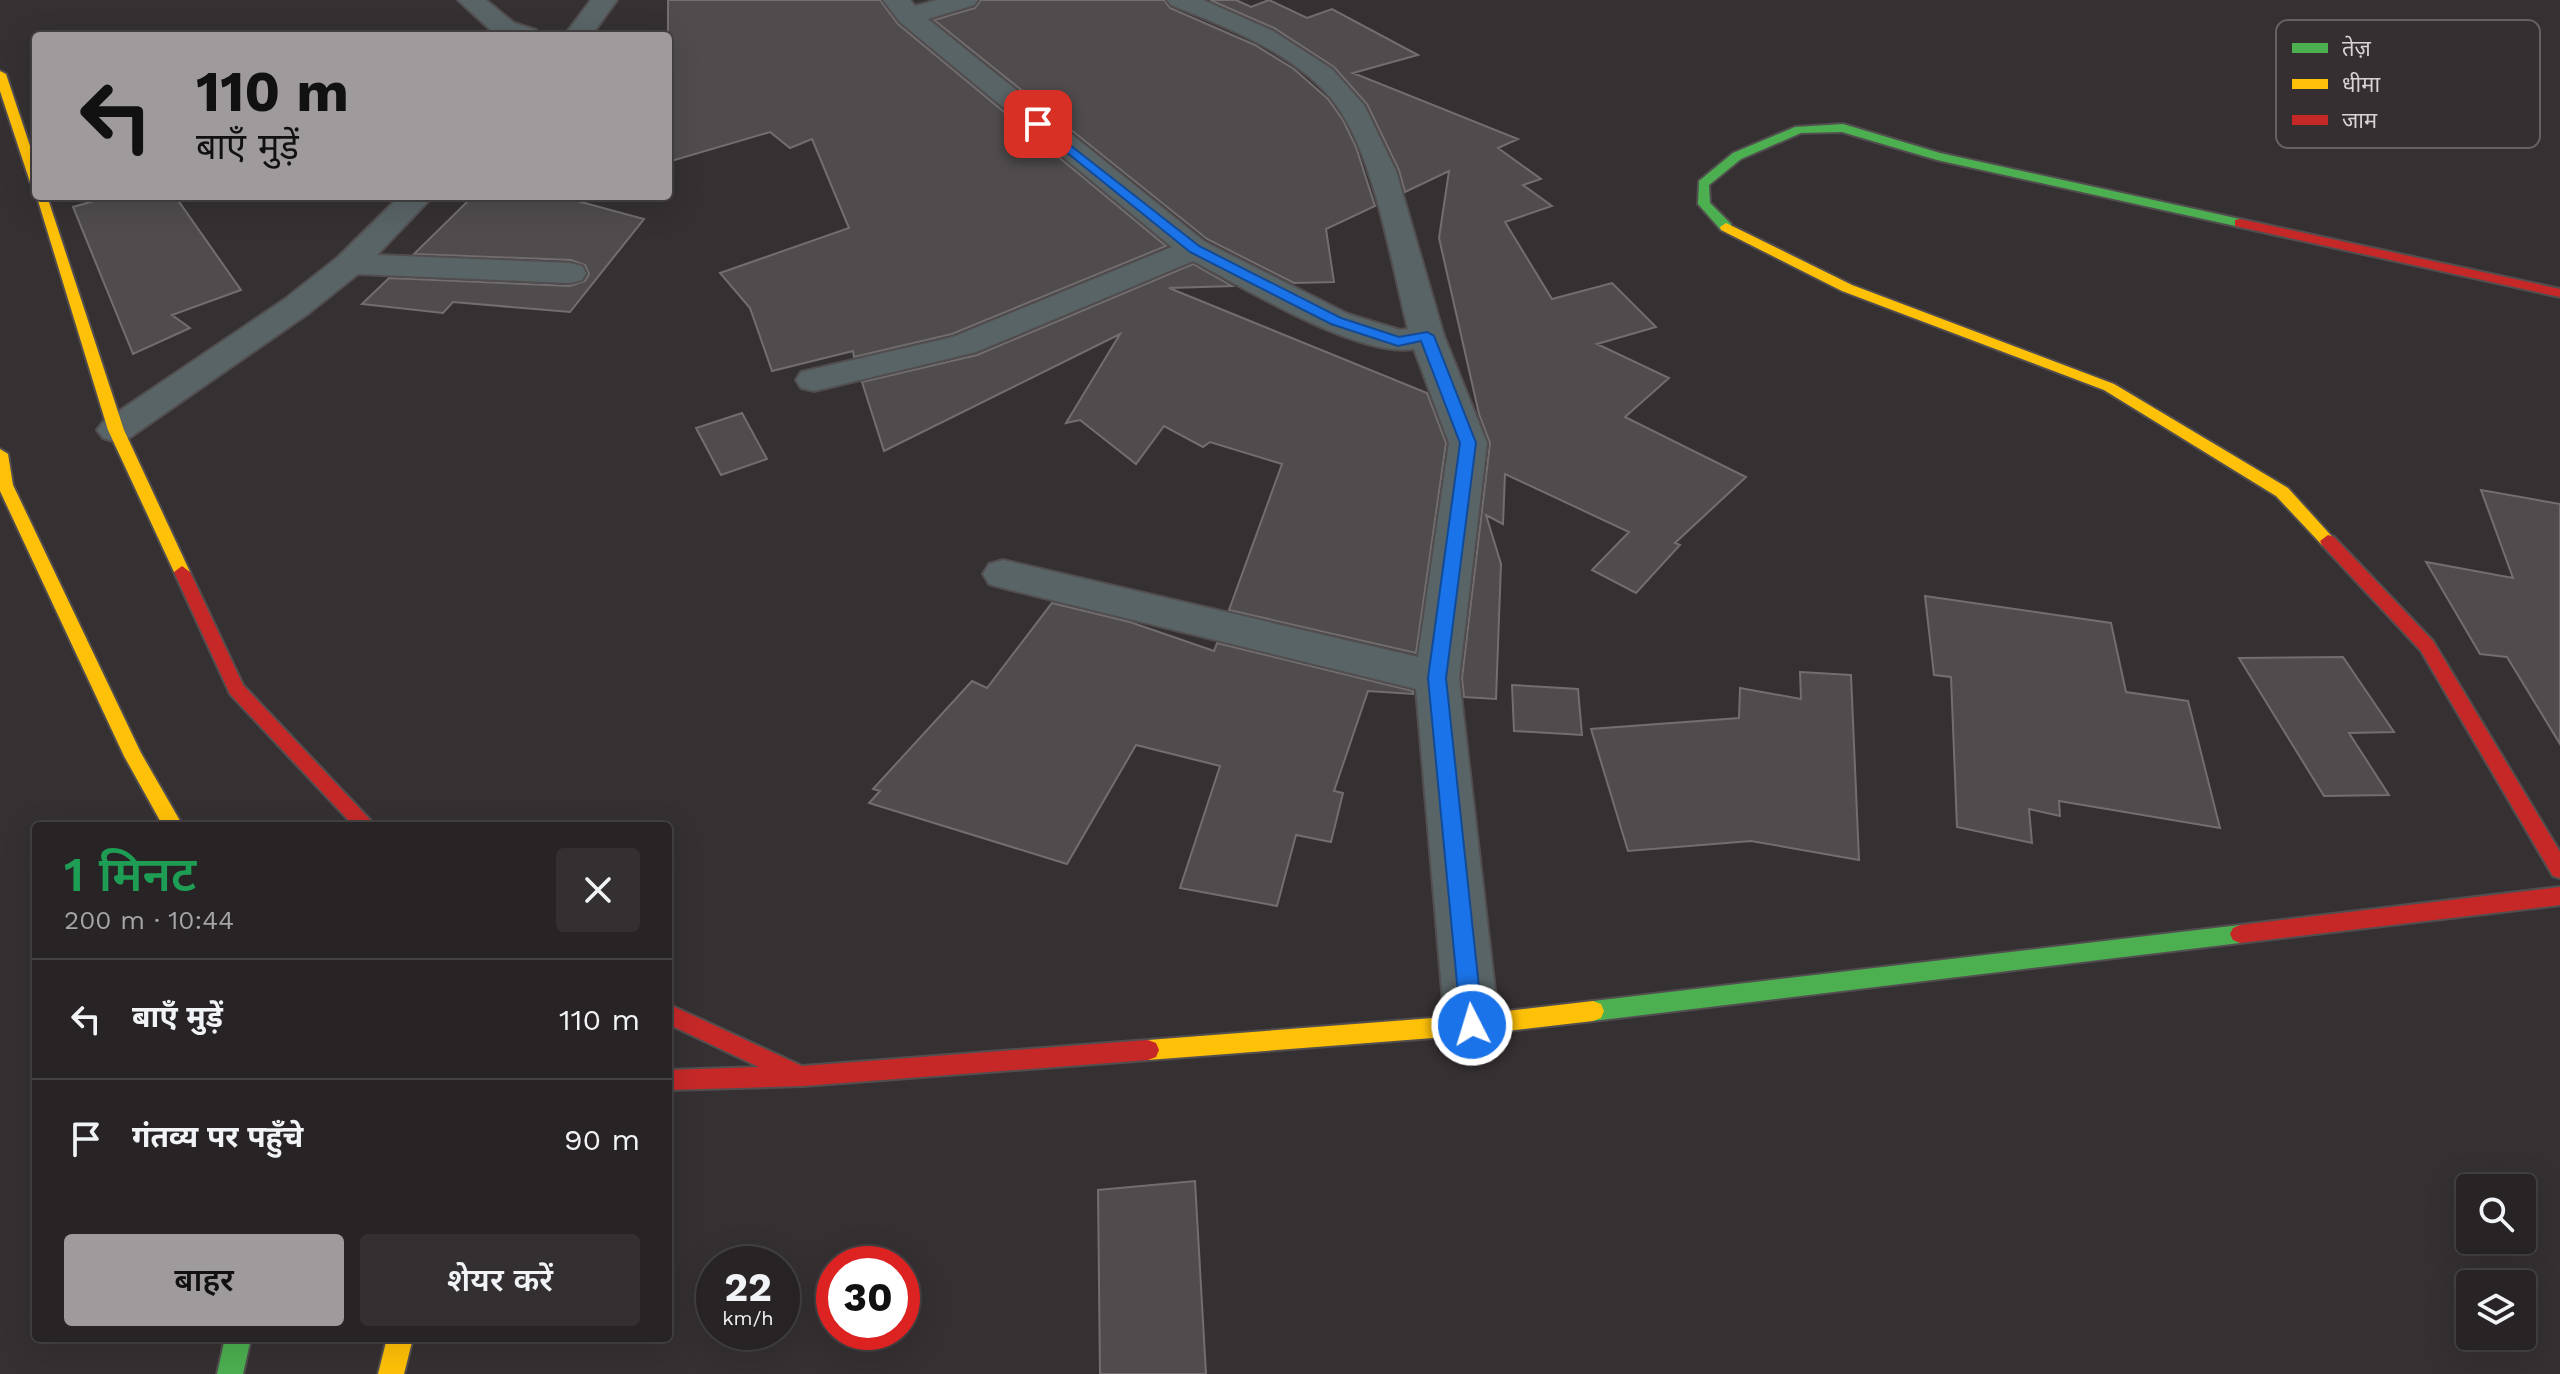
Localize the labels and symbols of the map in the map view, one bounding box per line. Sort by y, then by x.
legend [2276,20,2540,148]
text: तेज़ [2342,35,2372,61]
text: धीमा [2342,72,2380,97]
pin [1004,90,1072,158]
text: जाम [2342,108,2378,133]
position arrow [1430,983,1514,1067]
speed limit sign: 30 [816,1246,920,1350]

